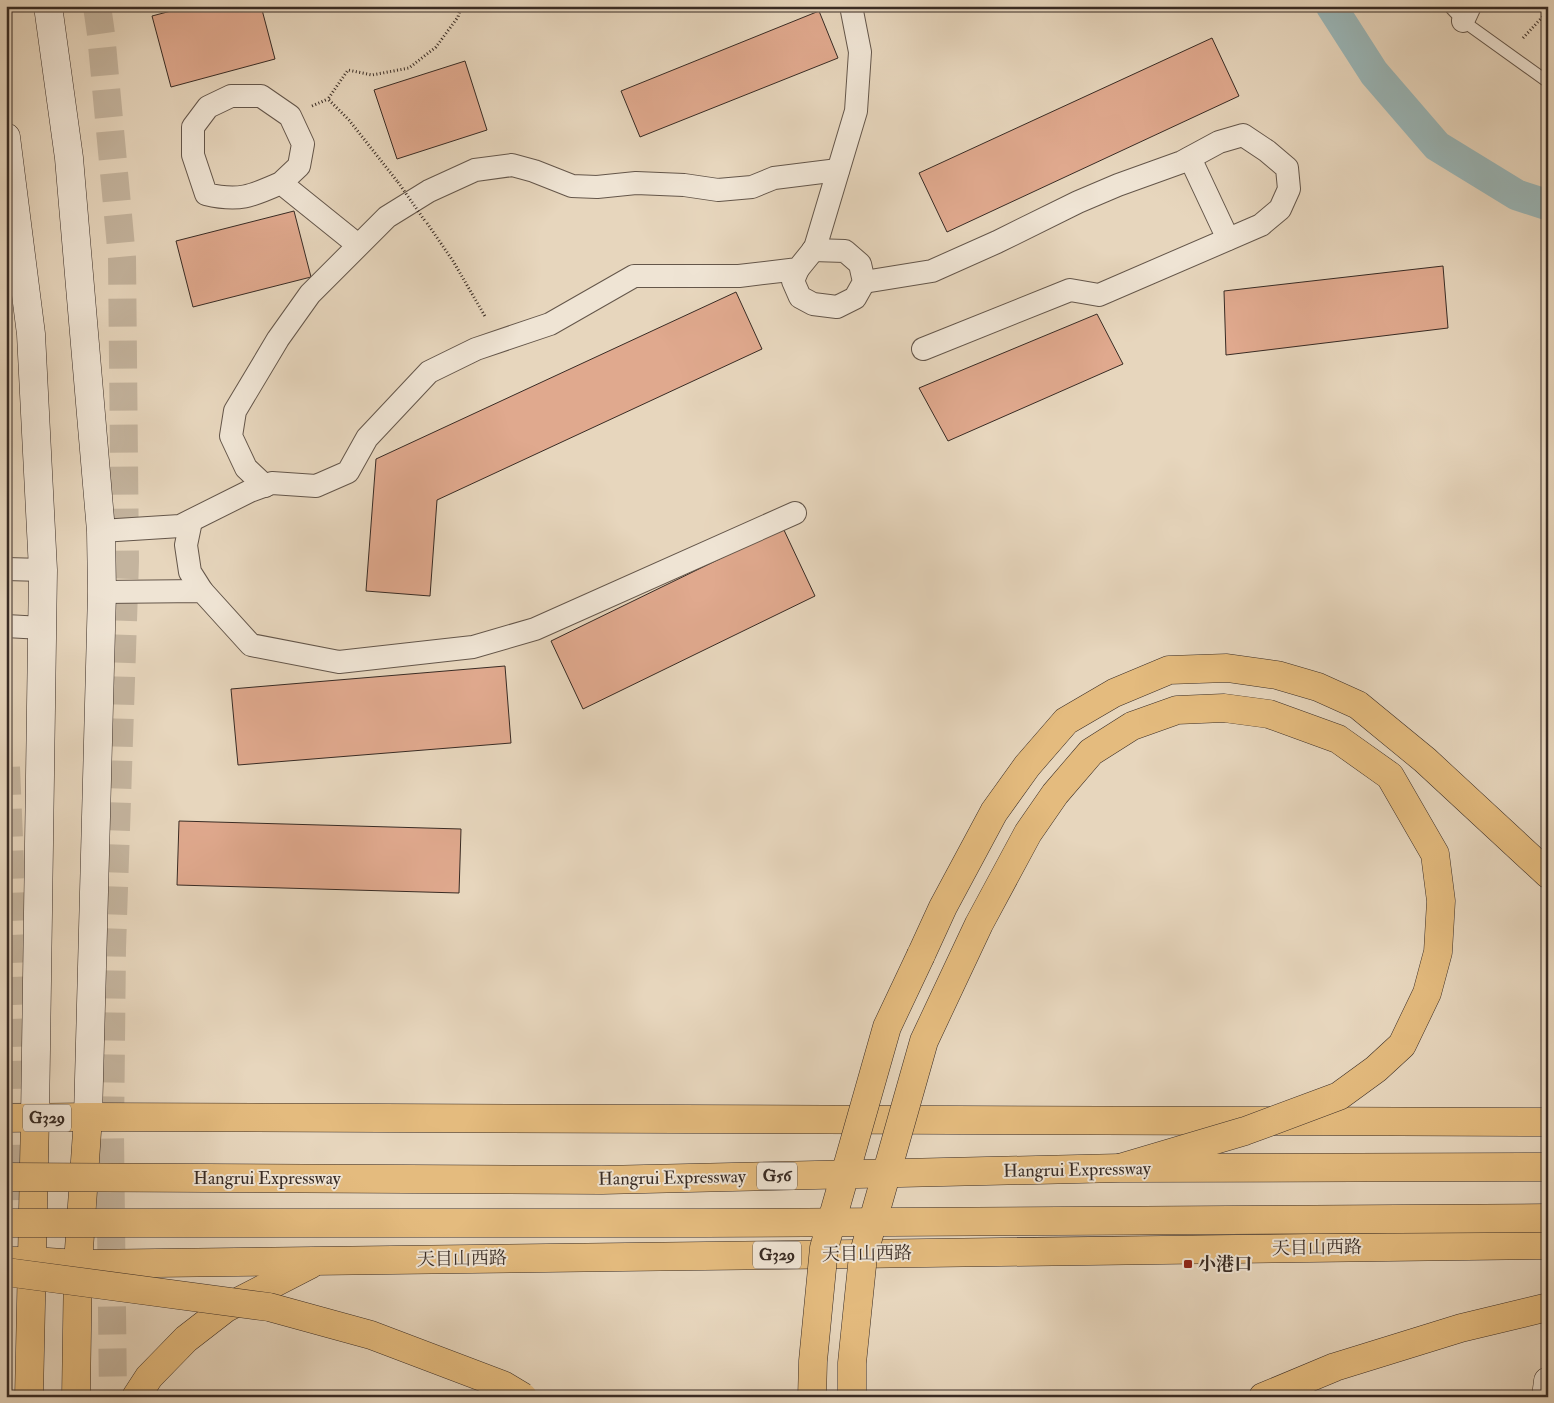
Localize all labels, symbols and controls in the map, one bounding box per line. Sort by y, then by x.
road number: G329 [23,1104,71,1132]
street label: Hangrui Expressway [1003,1157,1152,1183]
road number: G56 [757,1162,797,1190]
street label: Hangrui Expressway [598,1165,747,1191]
street label: Hangrui Expressway [193,1167,342,1190]
street label: 天目山西路 [1272,1236,1362,1260]
road number: G329 [753,1242,801,1268]
street label: 天目山西路 [822,1242,912,1266]
street label: 天目山西路 [417,1247,507,1271]
place label: 小港口 [1198,1253,1252,1276]
marker: 小港口 [1182,1258,1194,1270]

